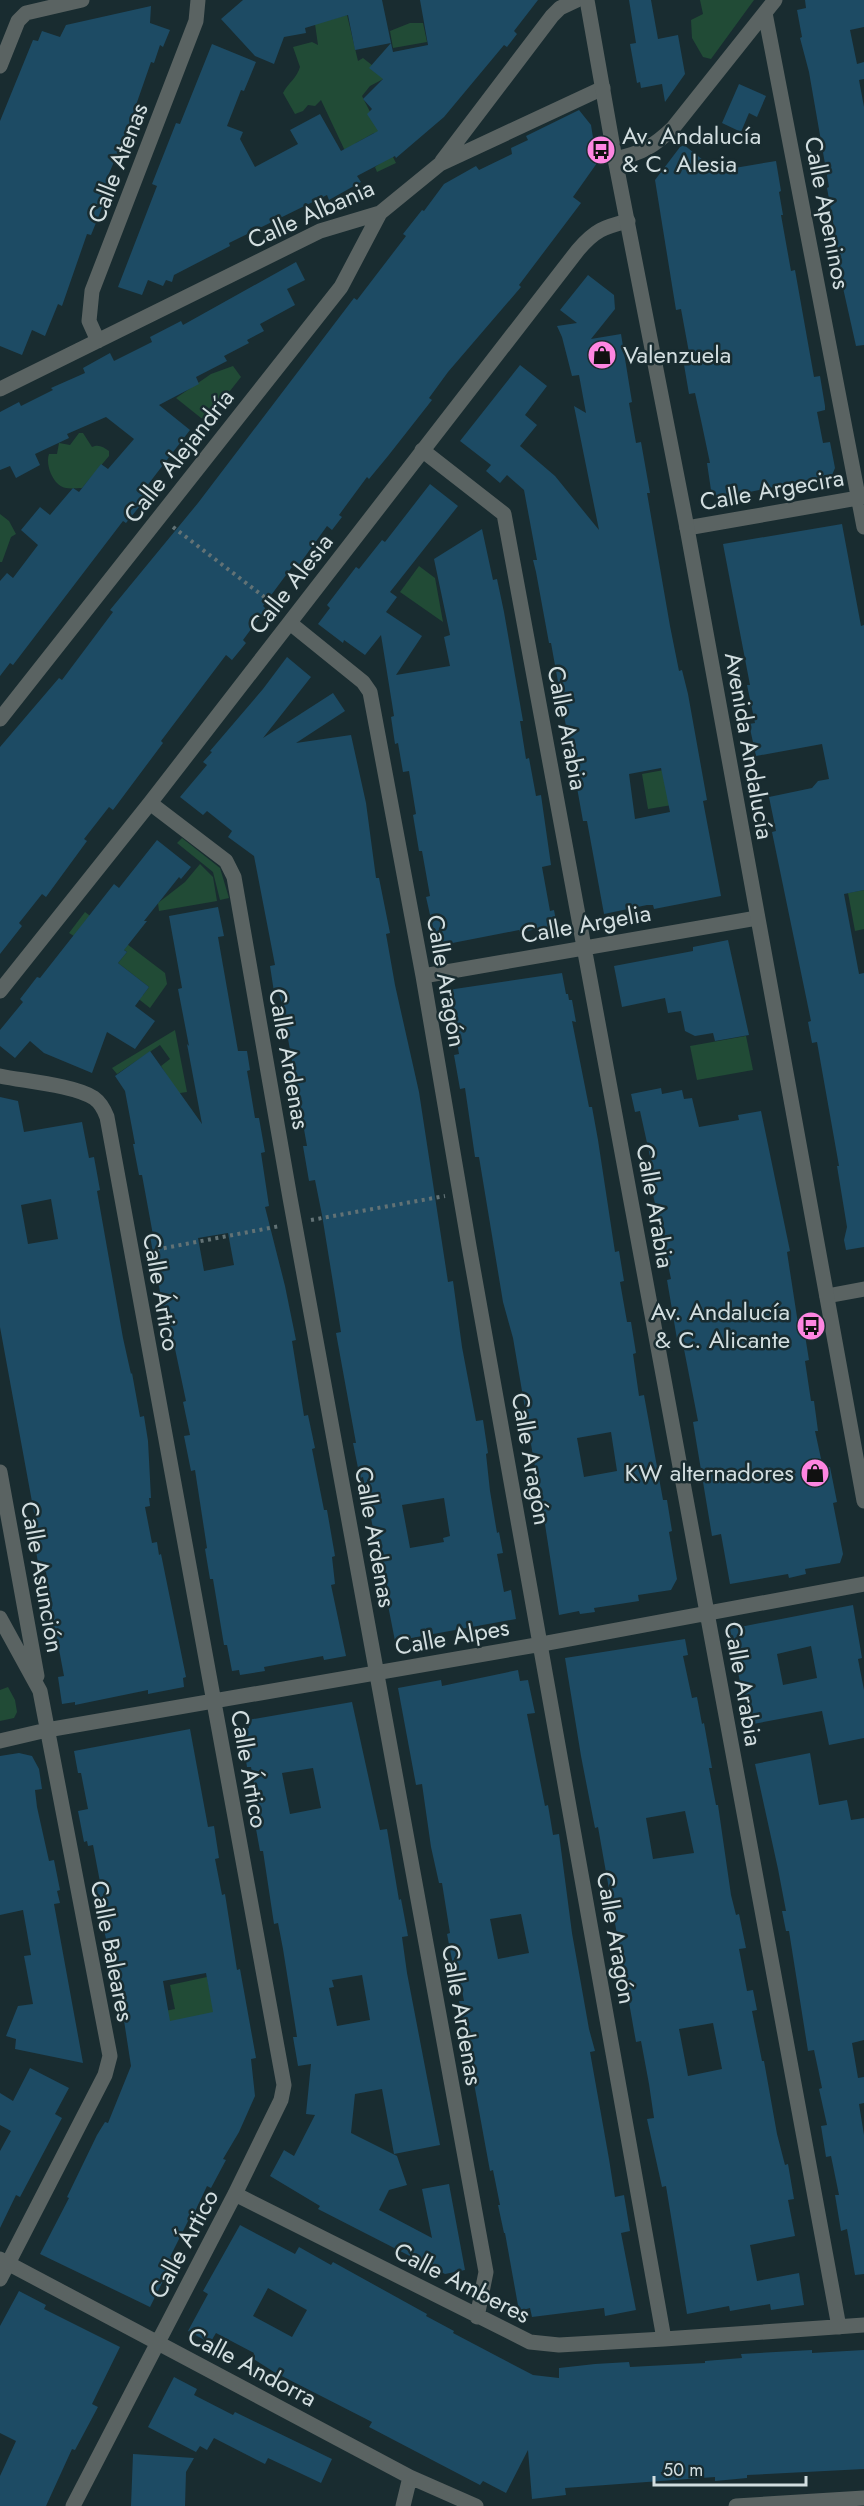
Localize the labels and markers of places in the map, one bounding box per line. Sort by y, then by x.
place label: Av. Andalucía & C. Alesia [622,118,761,181]
bus stop icon: Av. Andalucía & C. Alesia [585,134,617,166]
place label: Valenzuela [623,337,731,372]
shop icon: Valenzuela [586,339,618,371]
place label: Av. Andalucía & C. Alicante [651,1294,790,1357]
bus stop icon: Av. Andalucía & C. Alicante [795,1310,827,1342]
place label: KW alternadores [625,1455,794,1490]
shop icon: KW alternadores [799,1457,831,1489]

